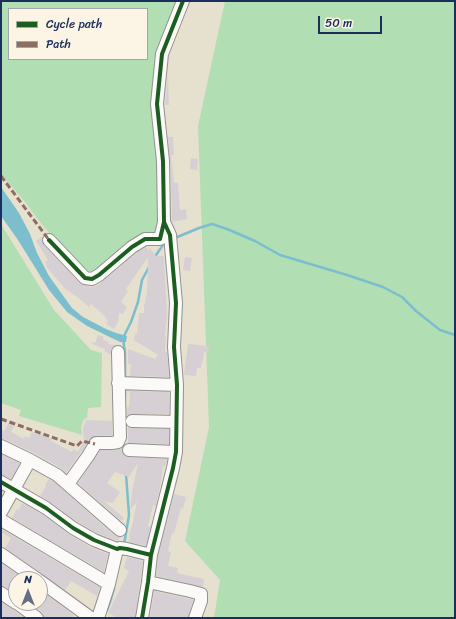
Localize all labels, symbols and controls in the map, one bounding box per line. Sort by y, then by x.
legend [8,8,148,60]
scale bar [320,8,384,34]
text: 50 m [325,12,352,34]
text: Cycle path [46,13,102,35]
text: Path [46,33,71,55]
text: N [24,570,32,589]
north arrow [8,571,48,611]

